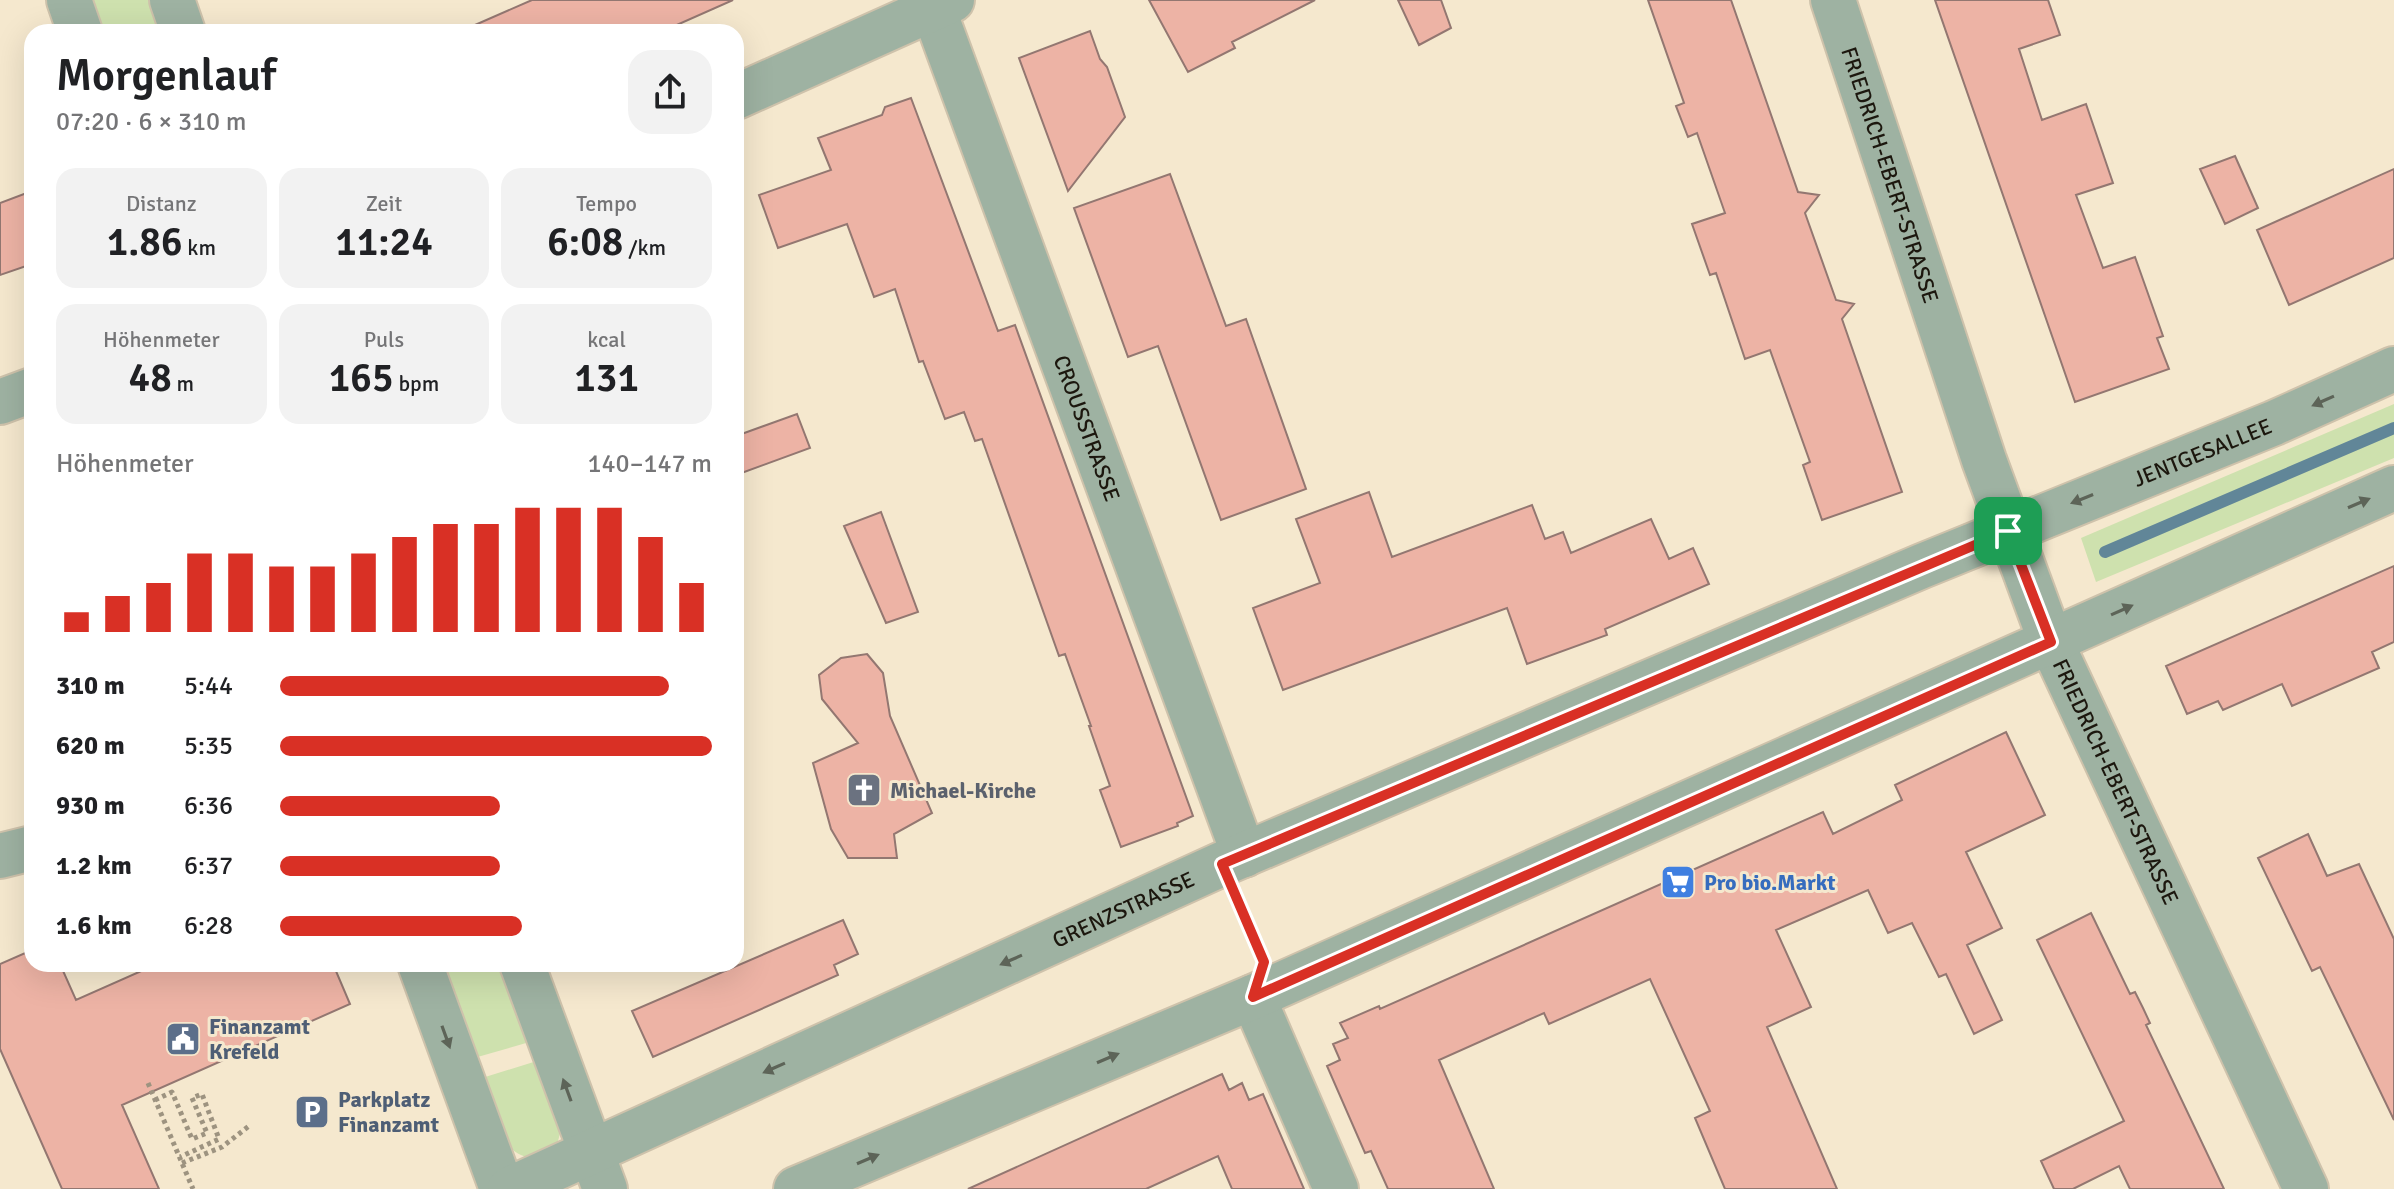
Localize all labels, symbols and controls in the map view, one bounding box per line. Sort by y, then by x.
street label: FRIEDRICH-EBERT-STRASSE [1835,43,1945,307]
text: Morgenlauf [56,49,276,103]
button: share [628,50,712,134]
text: 07:20 · 6 × 310 m [56,106,247,138]
text: Distanz [126,190,197,217]
text: Zeit [366,190,402,217]
text: Tempo [576,190,637,217]
text: 1.86 [107,217,183,267]
text: 11:24 [335,217,433,267]
text: 6:08 [547,217,623,267]
text: km [183,234,216,261]
text: /km [623,234,666,261]
text: Höhenmeter [103,326,220,353]
text: Puls [364,326,404,353]
text: kcal [587,326,626,353]
street label: CROUSSTRASSE [1048,351,1126,505]
text: 48 [129,353,172,403]
text: 165 [329,353,394,403]
text: 131 [574,353,639,403]
text: m [172,370,194,397]
text: bpm [394,370,439,397]
one-way arrow [2311,394,2335,407]
street label: JENTGESALLEE [2129,412,2276,493]
text: Höhenmeter [56,448,194,480]
text: 140–147 m [588,448,712,480]
one-way arrow [2070,493,2094,506]
one-way arrow [2347,496,2371,509]
pin [1974,497,2042,565]
icon: arrive [1986,509,2030,553]
one-way arrow [2110,603,2133,617]
street label: FRIEDRICH-EBERT-STRASSE [2047,655,2184,909]
text: 310 m [56,670,125,702]
text: 5:44 [184,670,233,702]
text: 620 m [56,730,125,762]
text: 5:35 [184,730,233,762]
church icon: Michael-Kirche [845,771,883,809]
place label: Michael-Kirche [890,777,1036,804]
text: 930 m [56,790,125,822]
text: 6:36 [184,790,233,822]
text: 1.2 km [56,850,132,882]
text: 6:37 [184,850,233,882]
supermarket icon: Pro bio.Markt [1659,863,1697,901]
street label: GRENZSTRASSE [1048,865,1199,954]
place label: Pro bio.Markt [1704,869,1835,896]
text: 1.6 km [56,910,132,942]
text: 6:28 [184,910,233,942]
one-way arrow [999,953,1023,967]
place label: Finanzamt Krefeld [209,1013,310,1065]
public building icon: Finanzamt Krefeld [164,1020,202,1058]
one-way arrow [441,1025,453,1049]
one-way arrow [1096,1051,1120,1064]
one-way arrow [762,1061,786,1075]
one-way arrow [560,1078,573,1102]
place label: Parkplatz Finanzamt [338,1086,439,1138]
parking icon: Parkplatz Finanzamt [293,1093,331,1131]
one-way arrow [856,1152,880,1165]

